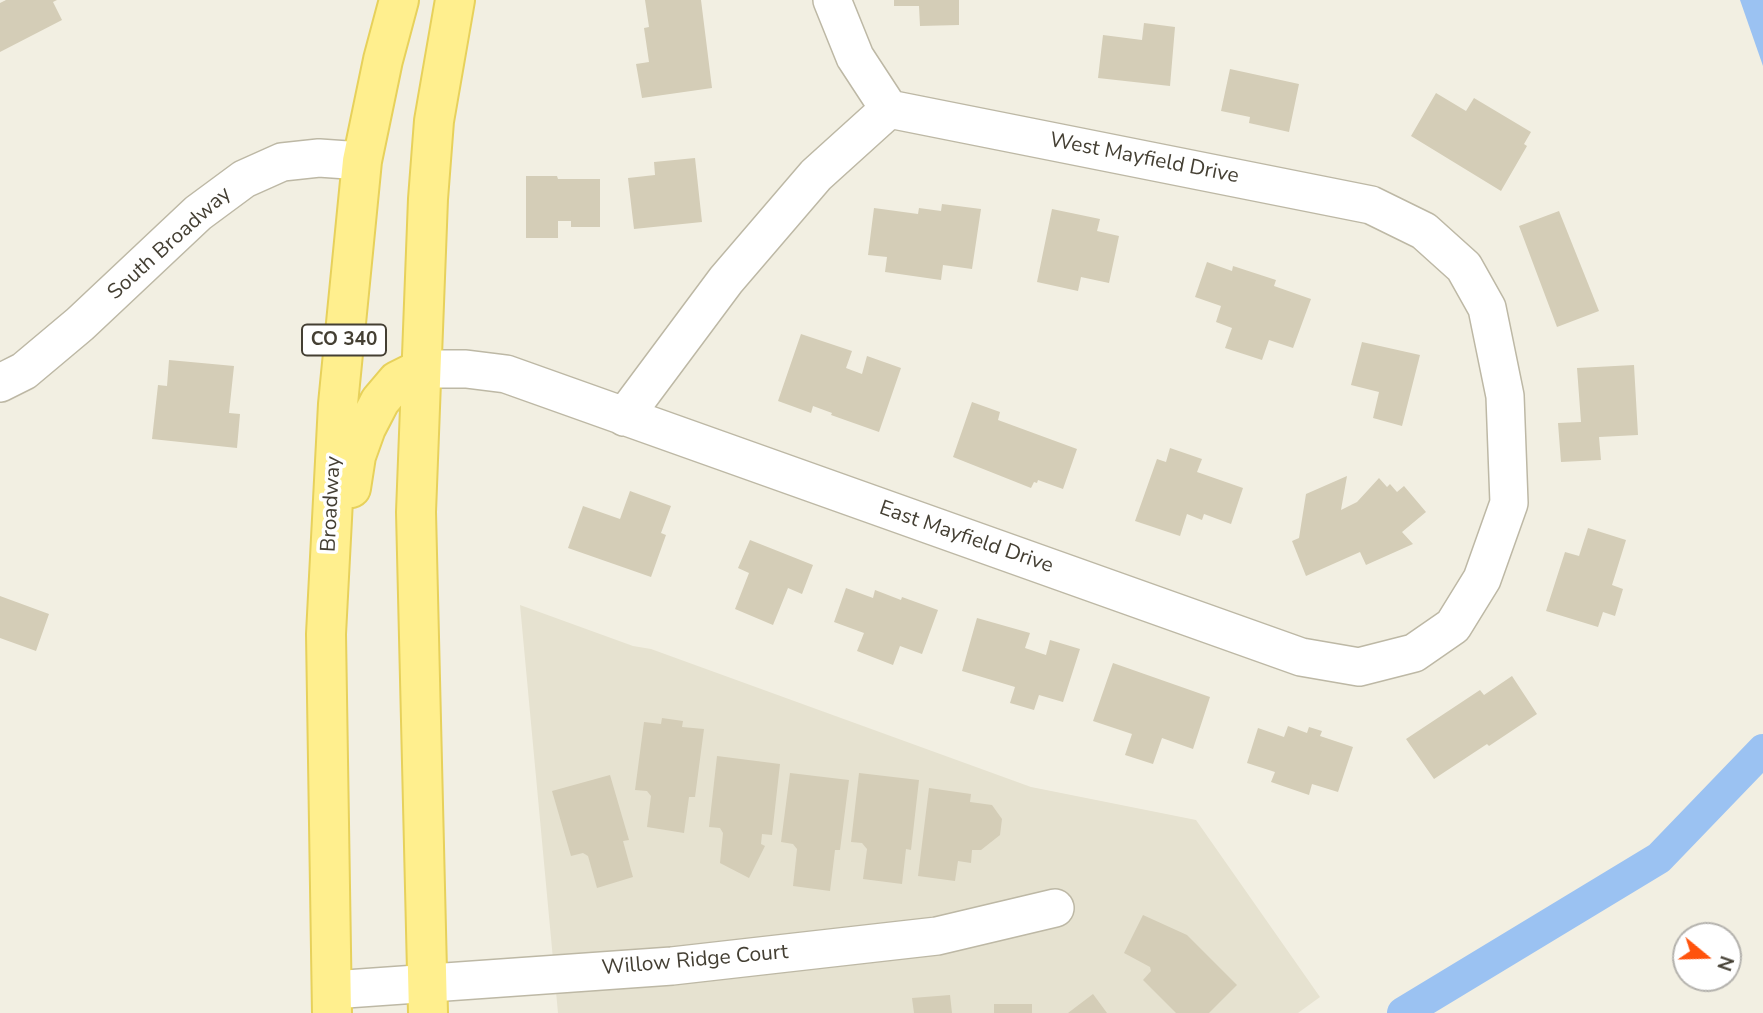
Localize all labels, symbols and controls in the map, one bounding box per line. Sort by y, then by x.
street label: West Mayfield Drive [1047,128,1241,190]
street label: South Broadway [103,182,237,306]
road number: CO 340 [302,324,386,356]
street label: Broadway [317,455,347,553]
street label: East Mayfield Drive [876,496,1056,580]
north arrow [1672,922,1742,992]
street label: Willow Ridge Court [601,940,789,982]
text: N [1710,952,1740,974]

